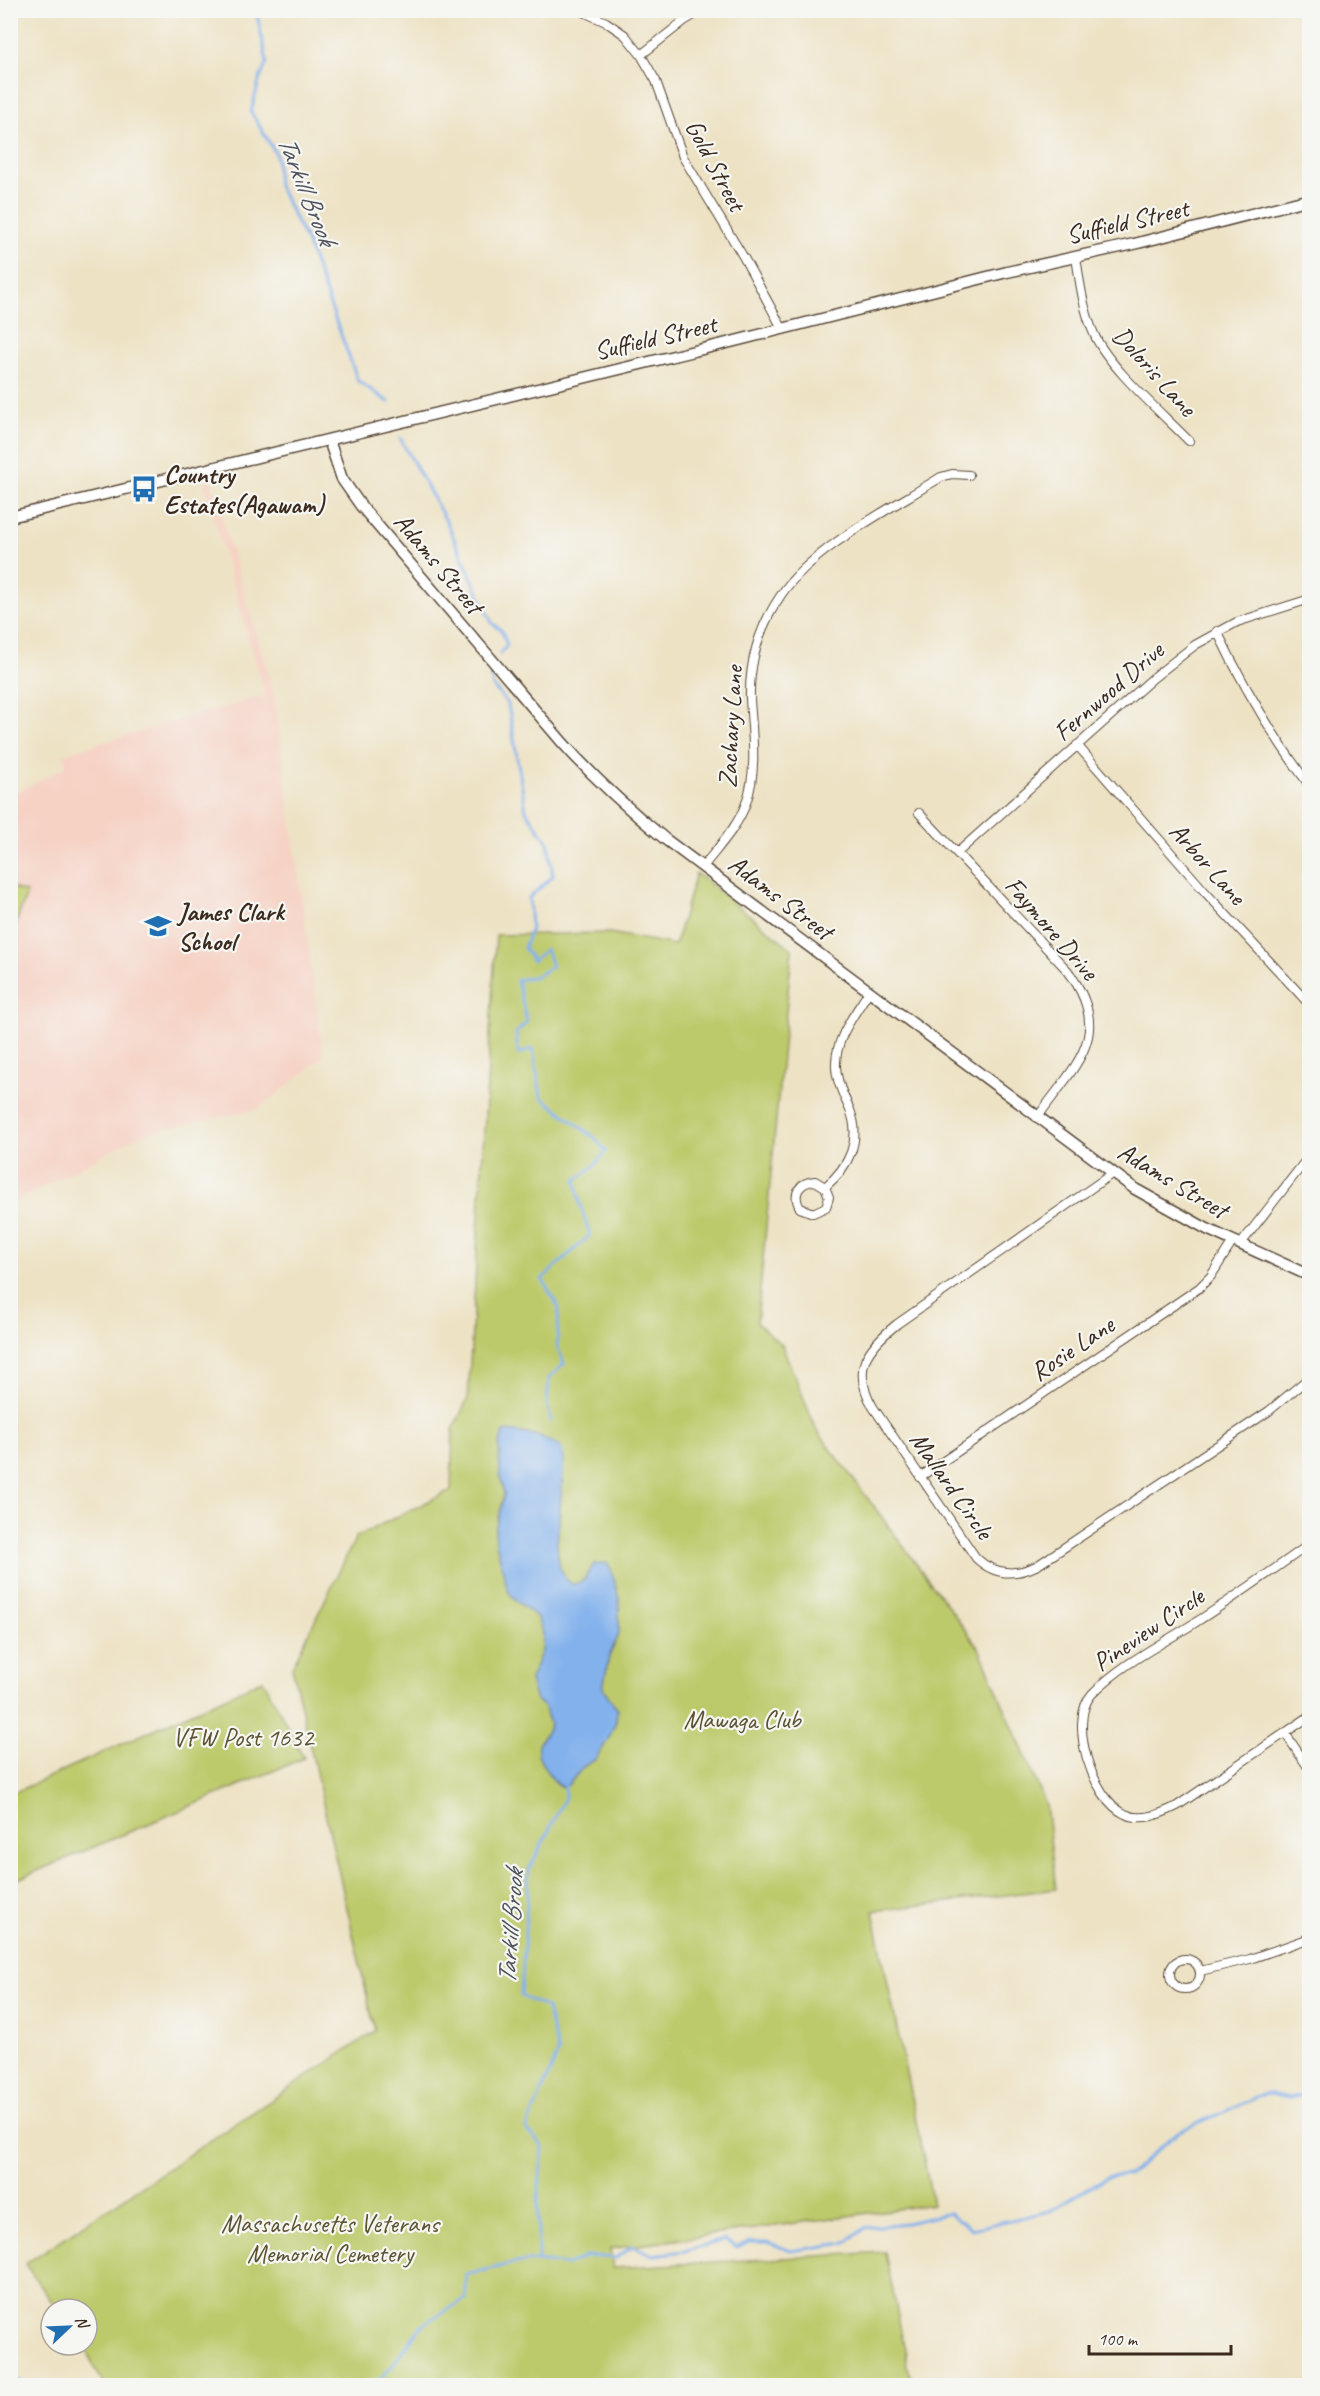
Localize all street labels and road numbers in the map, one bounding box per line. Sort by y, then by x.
street label: Gold Street [678,114,754,219]
street label: Suffield Street [1063,191,1194,252]
street label: Suffield Street [591,307,722,368]
street label: Doloris Lane [1106,319,1205,424]
street label: Adams Street [387,506,493,623]
street label: Fernwood Drive [1046,633,1171,748]
street label: Zachary Lane [711,663,750,789]
street label: Arbor Lane [1162,815,1254,913]
street label: Adams Street [722,847,842,949]
street label: Faymore Drive [998,870,1107,988]
street label: Adams Street [1112,1135,1237,1228]
street label: Rosie Lane [1024,1308,1122,1388]
street label: Mallard Circle [902,1425,1002,1548]
street label: Pineview Circle [1086,1579,1212,1679]

